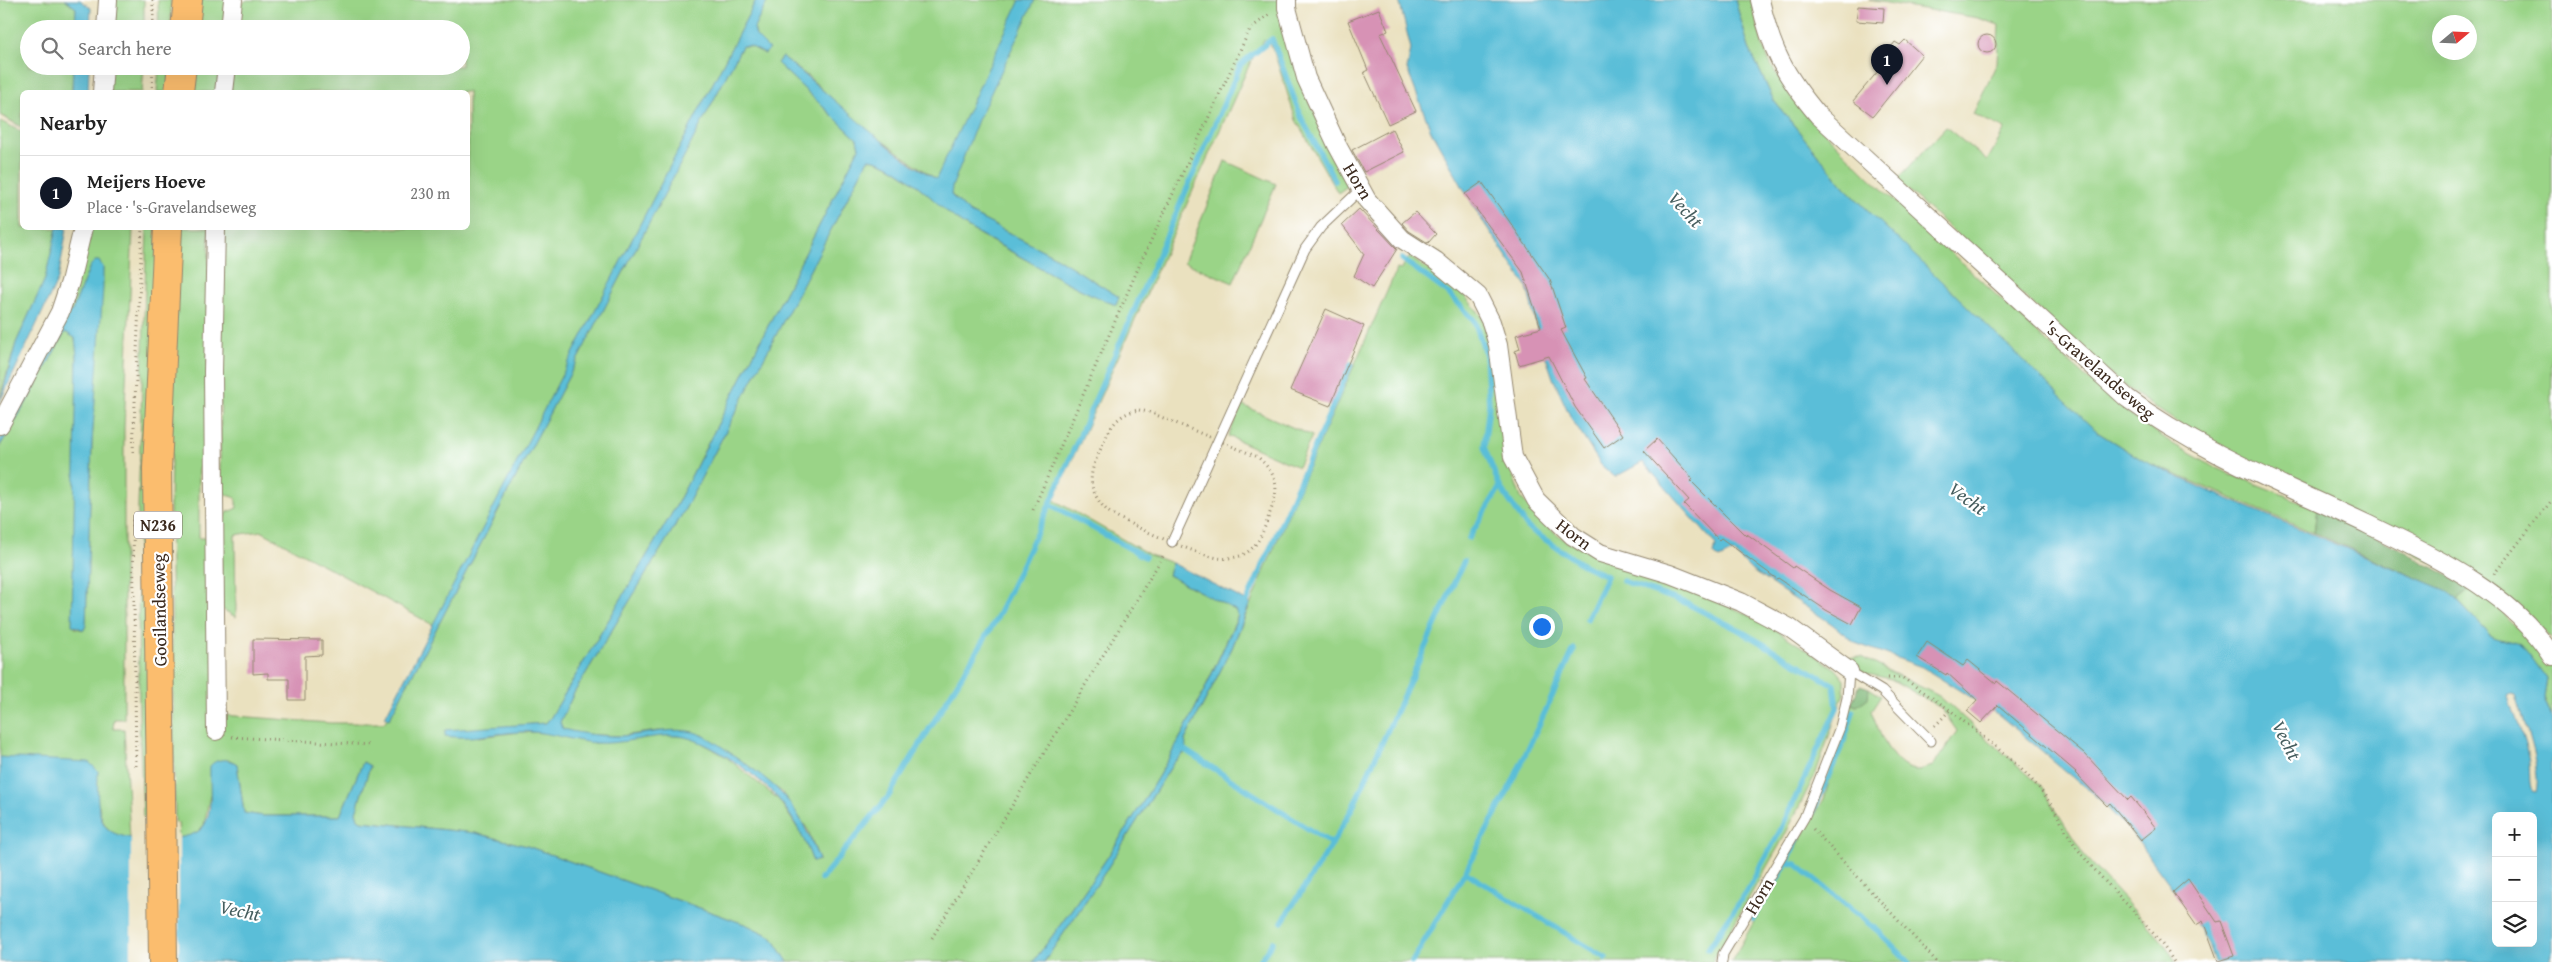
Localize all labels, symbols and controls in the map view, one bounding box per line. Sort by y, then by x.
north arrow [2432,15,2477,60]
search box [20,20,470,75]
icon: search [38,34,66,62]
text: Search here [78,34,172,62]
pin: 1 [1871,44,1903,85]
text: Nearby [40,107,107,138]
street label: Horn [1336,157,1380,205]
text: Meijers Hoeve [87,167,206,195]
text: 1 [52,181,60,205]
text: 230 m [410,181,450,205]
water label: Vecht [1662,184,1711,234]
text: Place · 's-Gravelandseweg [87,195,256,219]
street label: 's-Gravelandseweg [2038,314,2162,426]
water label: Vecht [1943,474,1994,522]
road number: N236 [134,512,182,538]
street label: Horn [1550,512,1598,556]
street label: Gooilandseweg [145,553,173,667]
your location [1529,614,1555,640]
water label: Vecht [2265,715,2309,766]
map controls [2492,812,2537,947]
button: + [2492,812,2537,857]
button: − [2492,857,2537,902]
street label: Horn [1737,872,1781,920]
water label: Vecht [217,892,264,928]
button: layers [2492,902,2537,947]

